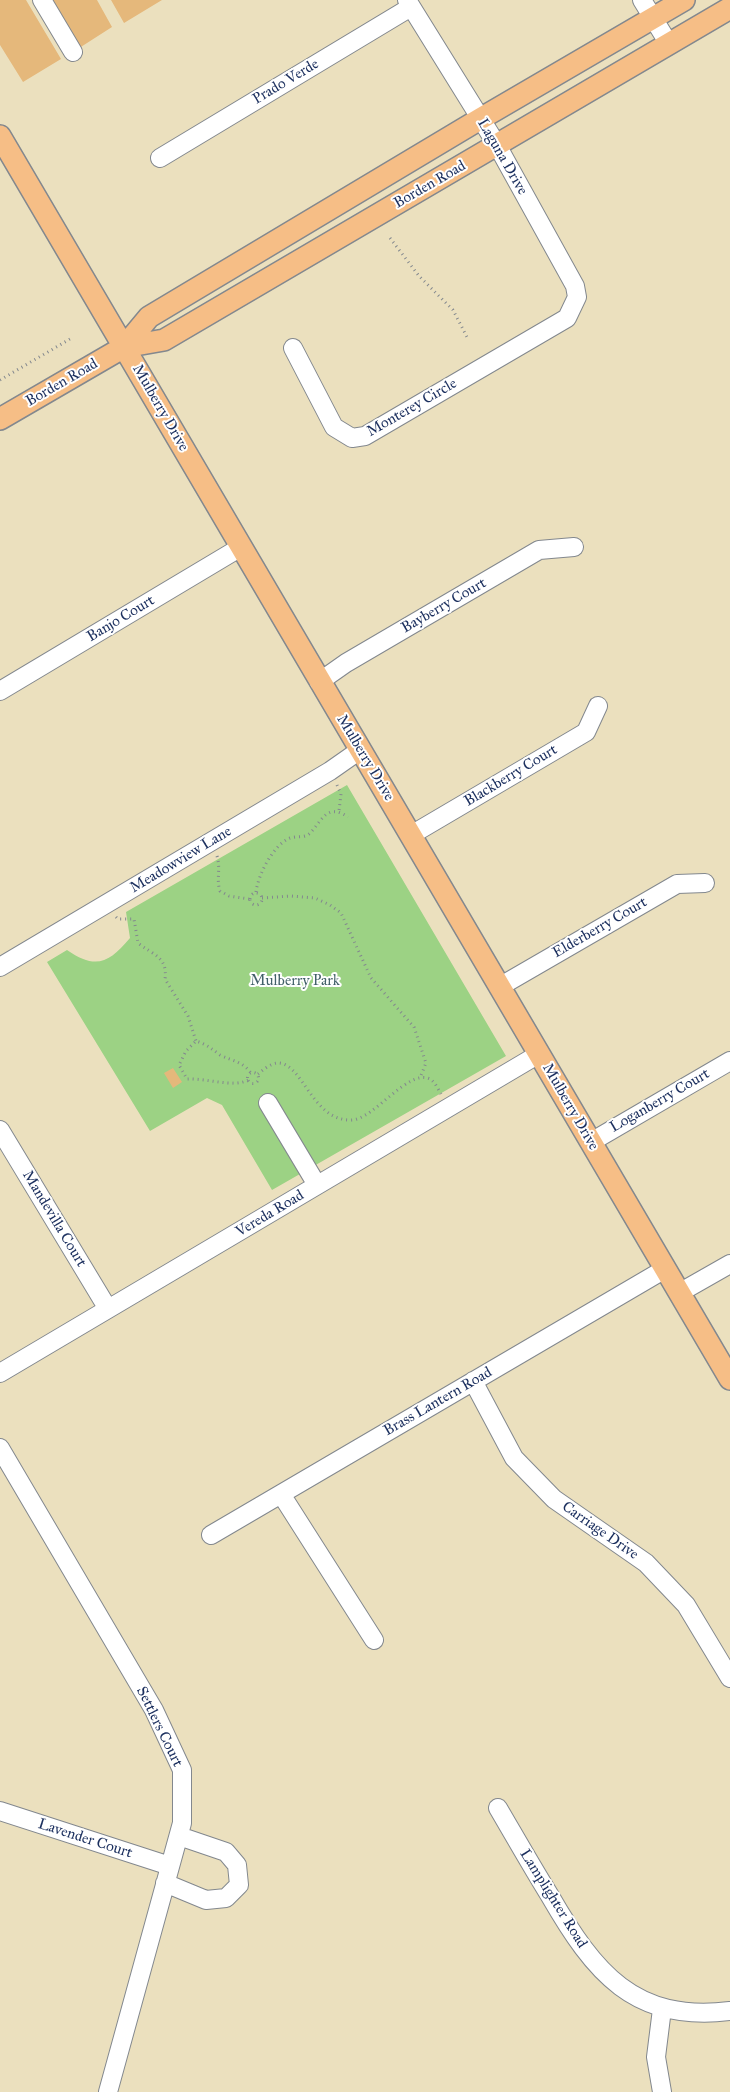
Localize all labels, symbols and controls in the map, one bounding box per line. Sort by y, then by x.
street label: Prado Verde [250,55,322,109]
street label: Laguna Drive [473,116,531,198]
street label: Borden Road [391,157,469,213]
street label: Borden Road [23,355,101,411]
street label: Mulberry Drive [128,361,192,455]
street label: Monterey Circle [364,375,460,441]
street label: Bayberry Court [398,574,490,638]
street label: Banjo Court [84,592,158,646]
street label: Mulberry Drive [332,712,398,804]
street label: Blackberry Court [461,741,561,811]
street label: Meadowview Lane [127,823,235,897]
street label: Elderberry Court [550,894,650,962]
park label: Mulberry Park [250,972,340,990]
street label: Mulberry Drive [538,1060,602,1154]
street label: Loganberry Court [607,1065,713,1137]
street label: Mandevilla Court [18,1167,90,1271]
street label: Vereda Road [233,1187,307,1241]
street label: Brass Lantern Road [381,1364,495,1440]
street label: Carriage Drive [558,1498,642,1564]
street label: Settlers Court [132,1684,186,1770]
street label: Lavender Court [36,1815,134,1863]
street label: Lamplighter Road [515,1846,591,1952]

